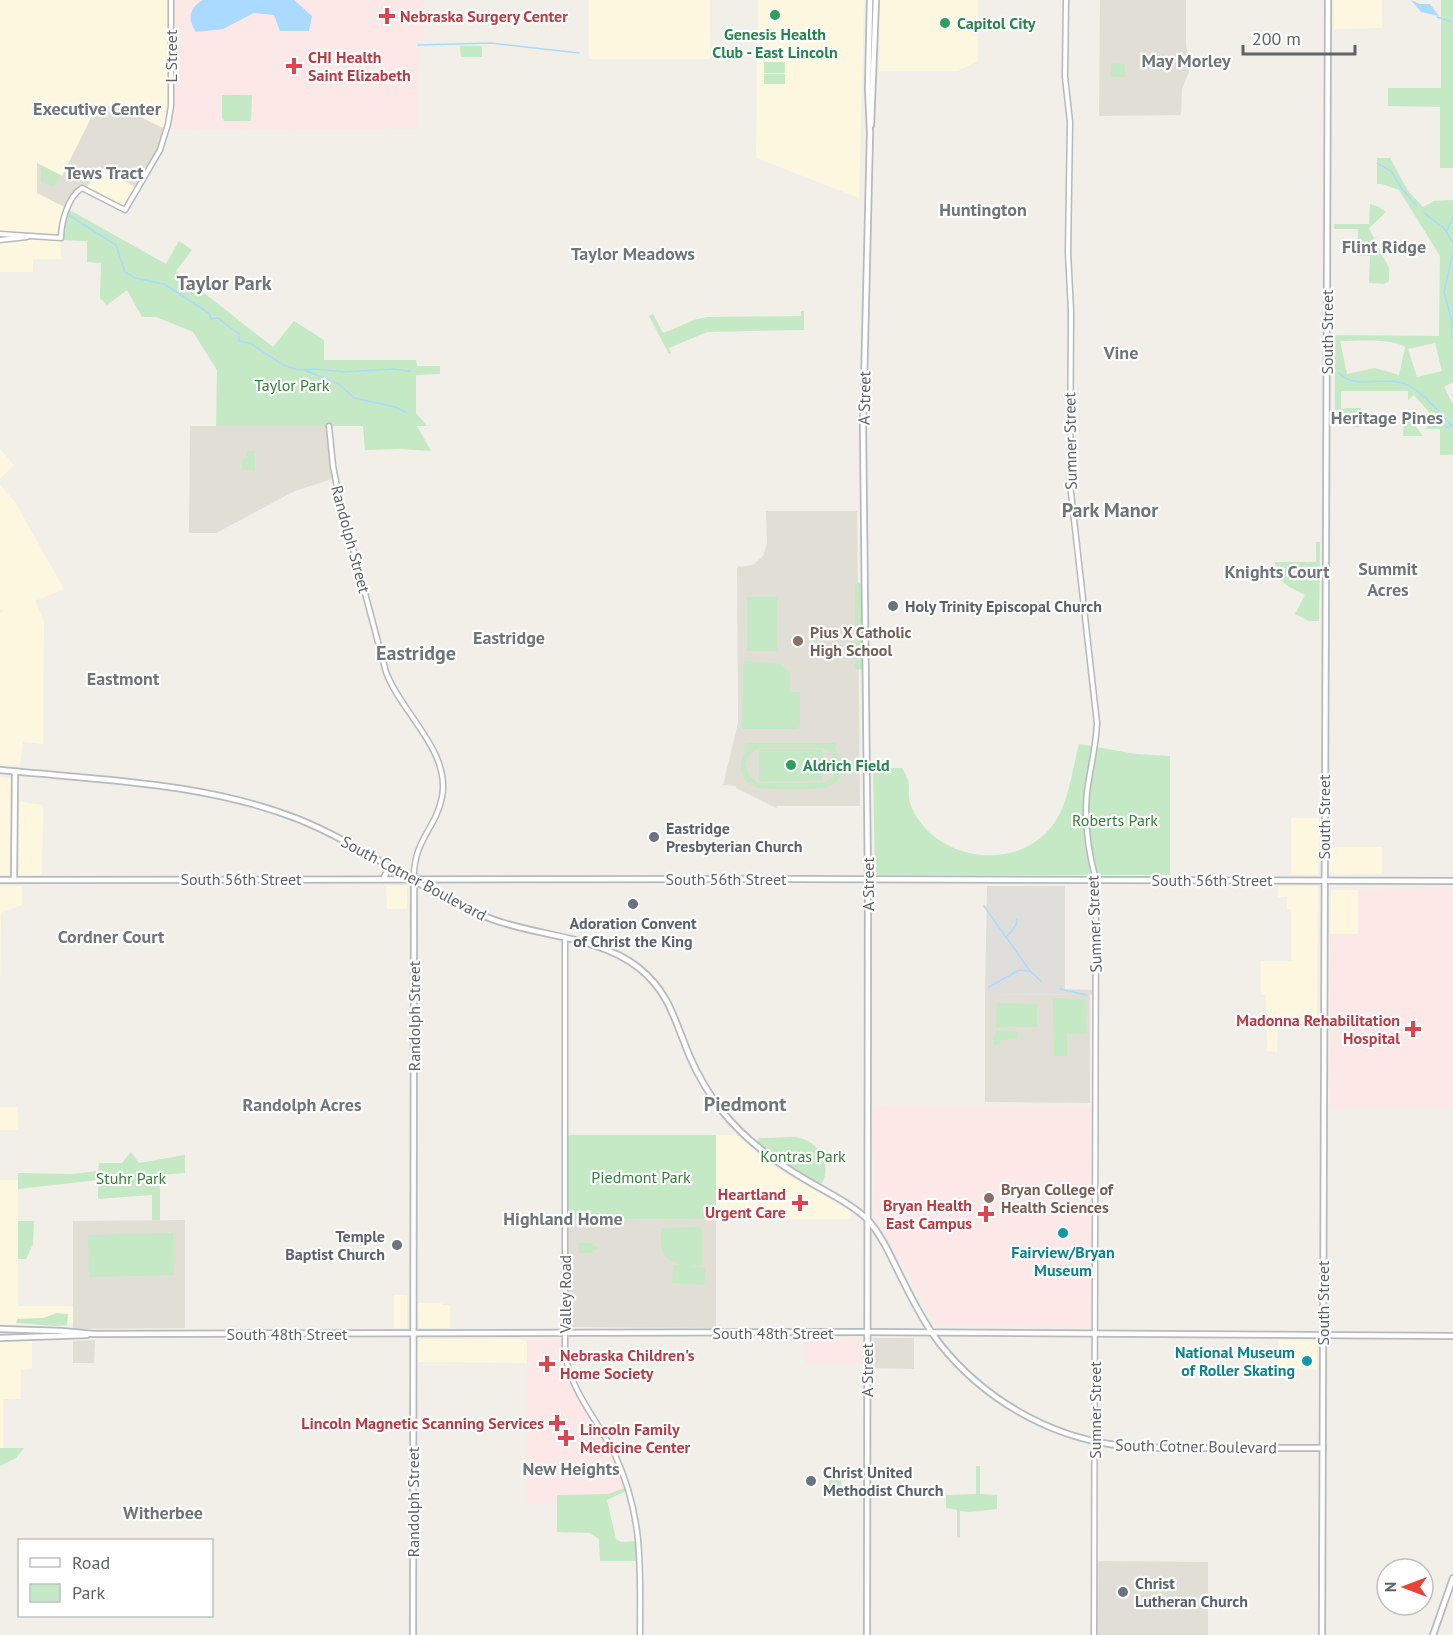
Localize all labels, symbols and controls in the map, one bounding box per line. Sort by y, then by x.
place label: Nebraska Surgery Center [400,6,568,26]
marker: Nebraska Surgery Center [378,7,396,25]
marker: Genesis Health Club - East Lincoln [768,8,782,22]
place label: Capitol City [957,13,1036,33]
marker: Capitol City [938,16,952,30]
scale bar [1243,18,1356,56]
place label: Genesis Health Club - East Lincoln [712,24,838,62]
text: 200 m [1252,27,1301,50]
street label: L Street [161,29,181,82]
place label: CHI Health Saint Elizabeth [308,47,411,85]
district label: May Morley [1141,49,1231,72]
marker: CHI Health Saint Elizabeth [285,57,303,75]
district label: Executive Center [33,97,162,120]
district label: Tews Tract [64,161,144,184]
district label: Huntington [939,198,1027,221]
district label: Flint Ridge [1342,235,1426,258]
district label: Taylor Meadows [571,242,695,265]
district label: Taylor Park [176,270,272,296]
street label: South Street [1317,289,1337,375]
district label: Vine [1103,341,1138,364]
street label: A Street [854,370,874,425]
park label: Taylor Park [255,375,330,395]
street label: Sumner Street [1059,391,1081,490]
district label: Heritage Pines [1331,406,1444,429]
street label: Randolph Street [327,483,375,595]
district label: Park Manor [1062,497,1158,523]
district label: Summit Acres [1358,557,1418,601]
district label: Knights Court [1224,560,1330,583]
place label: Holy Trinity Episcopal Church [905,596,1102,616]
marker: Holy Trinity Episcopal Church [886,599,900,613]
place label: Pius X Catholic High School [810,622,911,660]
district label: Eastridge [473,626,545,649]
marker: Pius X Catholic High School [791,634,805,648]
district label: Eastridge [376,640,456,666]
district label: Eastmont [87,667,160,690]
place label: Aldrich Field [803,755,890,775]
marker: Aldrich Field [784,758,798,772]
street label: South Street [1314,774,1334,860]
park label: Roberts Park [1072,810,1158,830]
place label: Eastridge Presbyterian Church [666,818,803,856]
marker: Eastridge Presbyterian Church [647,830,661,844]
street label: South Cotner Boulevard [338,831,490,925]
street label: A Street [858,857,878,911]
street label: South 56th Street [181,869,302,889]
street label: South 56th Street [666,869,787,889]
street label: South 56th Street [1152,870,1273,890]
street label: Sumner Street [1082,874,1106,973]
marker: Adoration Convent of Christ the King [626,897,640,911]
place label: Adoration Convent of Christ the King [569,913,697,951]
district label: Cordner Court [58,925,165,948]
street label: Randolph Street [404,960,424,1071]
place label: Madonna Rehabilitation Hospital [1236,1010,1400,1048]
marker: Madonna Rehabilitation Hospital [1404,1020,1422,1038]
district label: Piedmont [704,1091,786,1117]
district label: Randolph Acres [243,1093,362,1116]
park label: Kontras Park [760,1146,846,1166]
park label: Piedmont Park [591,1167,691,1187]
park label: Stuhr Park [96,1168,167,1188]
place label: Bryan College of Health Sciences [1001,1179,1114,1217]
place label: Heartland Urgent Care [705,1184,786,1222]
marker: Bryan College of Health Sciences [982,1191,996,1205]
marker: Heartland Urgent Care [791,1194,809,1212]
place label: Bryan Health East Campus [883,1195,972,1233]
marker: Bryan Health East Campus [977,1205,995,1223]
district label: Highland Home [503,1207,623,1230]
place label: Temple Baptist Church [285,1226,385,1264]
marker: Fairview/Bryan Museum [1056,1226,1070,1240]
marker: Temple Baptist Church [390,1238,404,1252]
place label: Fairview/Bryan Museum [1011,1242,1115,1280]
street label: Valley Road [555,1255,575,1334]
street label: South Street [1313,1260,1333,1346]
street label: South 48th Street [713,1323,834,1343]
street label: South 48th Street [227,1324,348,1344]
place label: National Museum of Roller Skating [1175,1342,1295,1380]
street label: A Street [857,1343,877,1397]
place label: Nebraska Children's Home Society [560,1345,695,1383]
marker: National Museum of Roller Skating [1300,1354,1314,1368]
marker: Nebraska Children's Home Society [538,1355,556,1373]
street label: Sumner Street [1085,1361,1105,1459]
place label: Lincoln Magnetic Scanning Services [301,1413,544,1433]
marker: Lincoln Magnetic Scanning Services [548,1414,566,1432]
place label: Lincoln Family Medicine Center [580,1419,691,1457]
marker: Lincoln Family Medicine Center [557,1429,575,1447]
street label: South Cotner Boulevard [1115,1435,1277,1457]
street label: Randolph Street [403,1446,423,1557]
district label: New Heights [522,1457,620,1480]
place label: Christ United Methodist Church [823,1462,943,1500]
marker: Christ United Methodist Church [804,1474,818,1488]
district label: Witherbee [123,1501,203,1524]
legend [18,1539,213,1617]
text: Road [72,1551,110,1574]
north arrow [1375,1557,1435,1617]
place label: Christ Lutheran Church [1135,1573,1248,1611]
text: Park [72,1581,105,1604]
text: N [1380,1582,1400,1592]
marker: Christ Lutheran Church [1116,1585,1130,1599]

